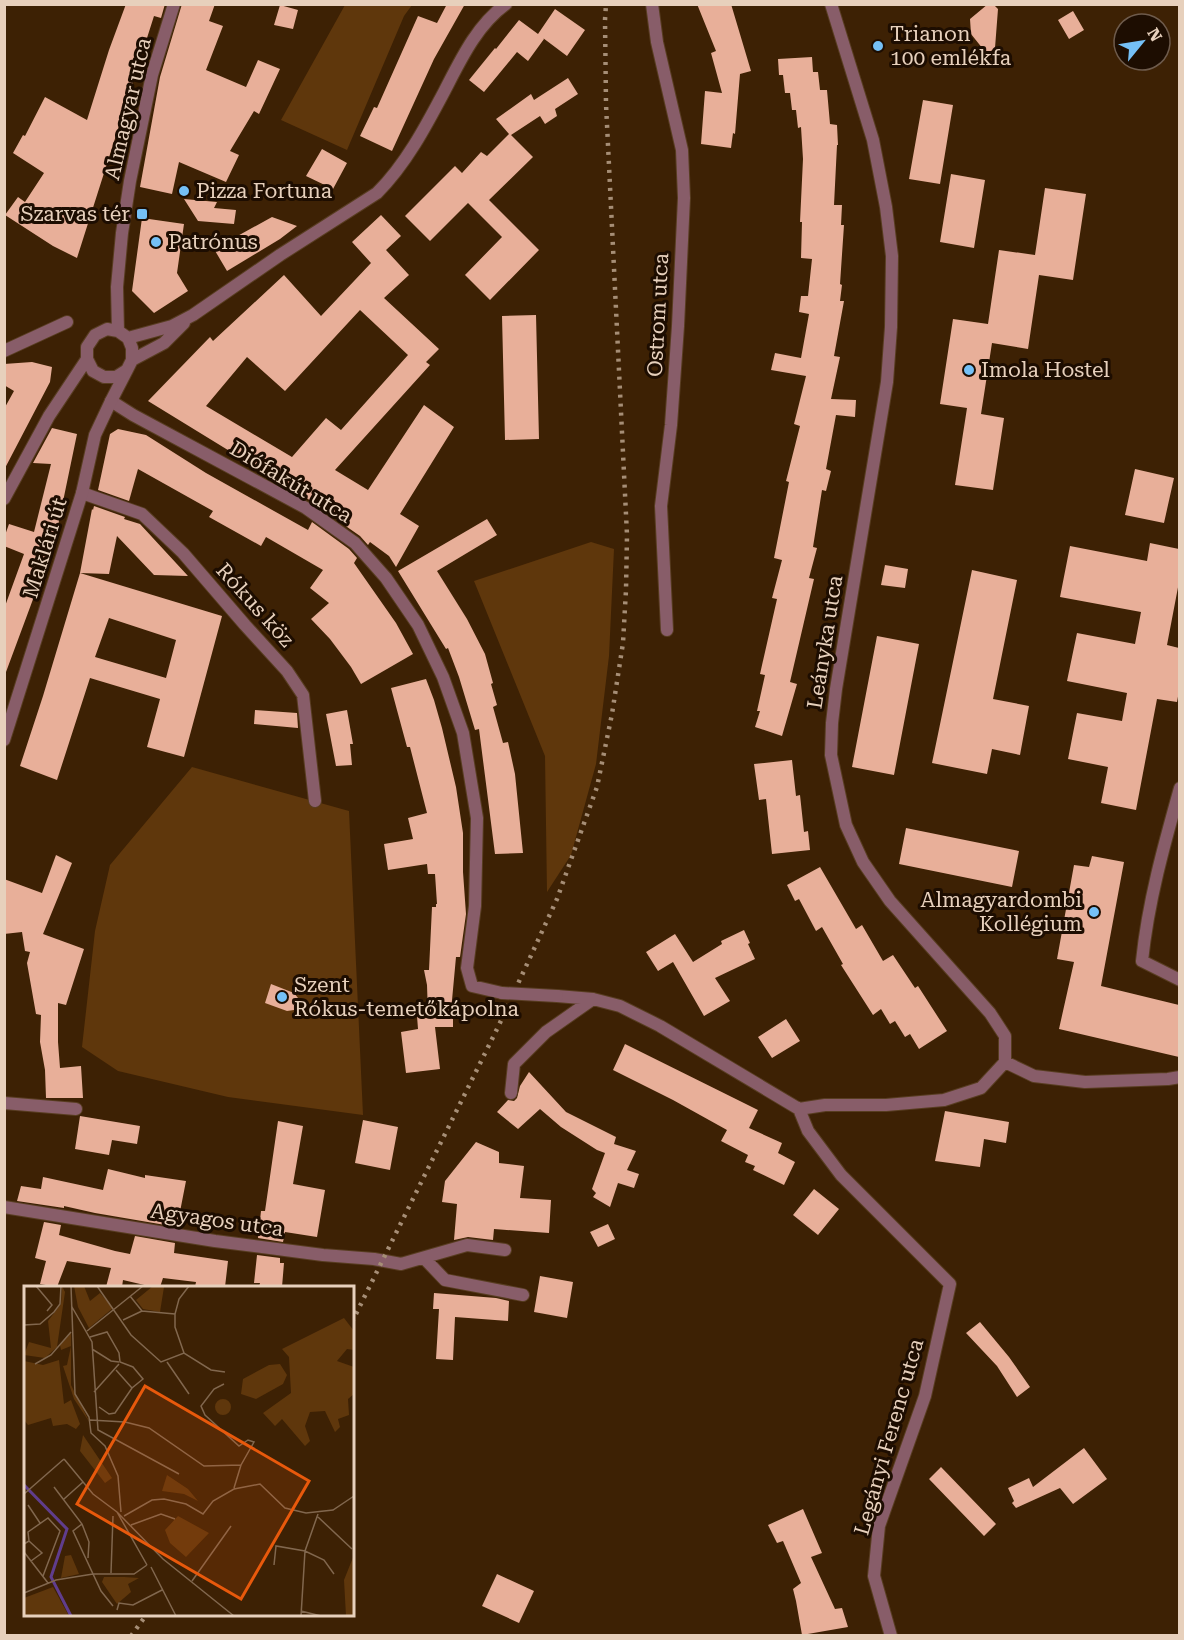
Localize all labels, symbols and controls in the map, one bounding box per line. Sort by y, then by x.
north arrow [1112,12,1172,72]
place label: Trianon 100 emlékfa [890,22,1012,70]
text: N [1143,25,1166,45]
street label: Almagyar utca [100,35,156,183]
marker: Trianon 100 emlékfa [871,39,885,53]
place label: Pizza Fortuna [196,179,333,203]
marker: Pizza Fortuna [177,184,191,198]
place label: Szarvas tér [20,202,130,226]
marker: Szarvas tér [135,207,149,221]
place label: Patrónus [168,230,258,254]
marker: Patrónus [149,235,163,249]
street label: Ostrom utca [643,252,673,378]
place label: Imola Hostel [981,358,1110,382]
marker: Imola Hostel [962,363,976,377]
street label: Diófakút utca [226,436,357,528]
street label: Maklári út [18,495,72,601]
street label: Rókus köz [211,558,299,652]
street label: Leányka utca [803,573,847,710]
place label: Almagyardombi Kollégium [921,888,1082,936]
marker: Almagyardombi Kollégium [1087,905,1101,919]
place label: Szent Rókus-temetőkápolna [294,973,520,1021]
marker: Szent Rókus-temetőkápolna [275,990,289,1004]
street label: Agyagos utca [149,1199,286,1241]
inset map [24,1286,354,1616]
street label: Legányi Ferenc utca [850,1336,929,1538]

